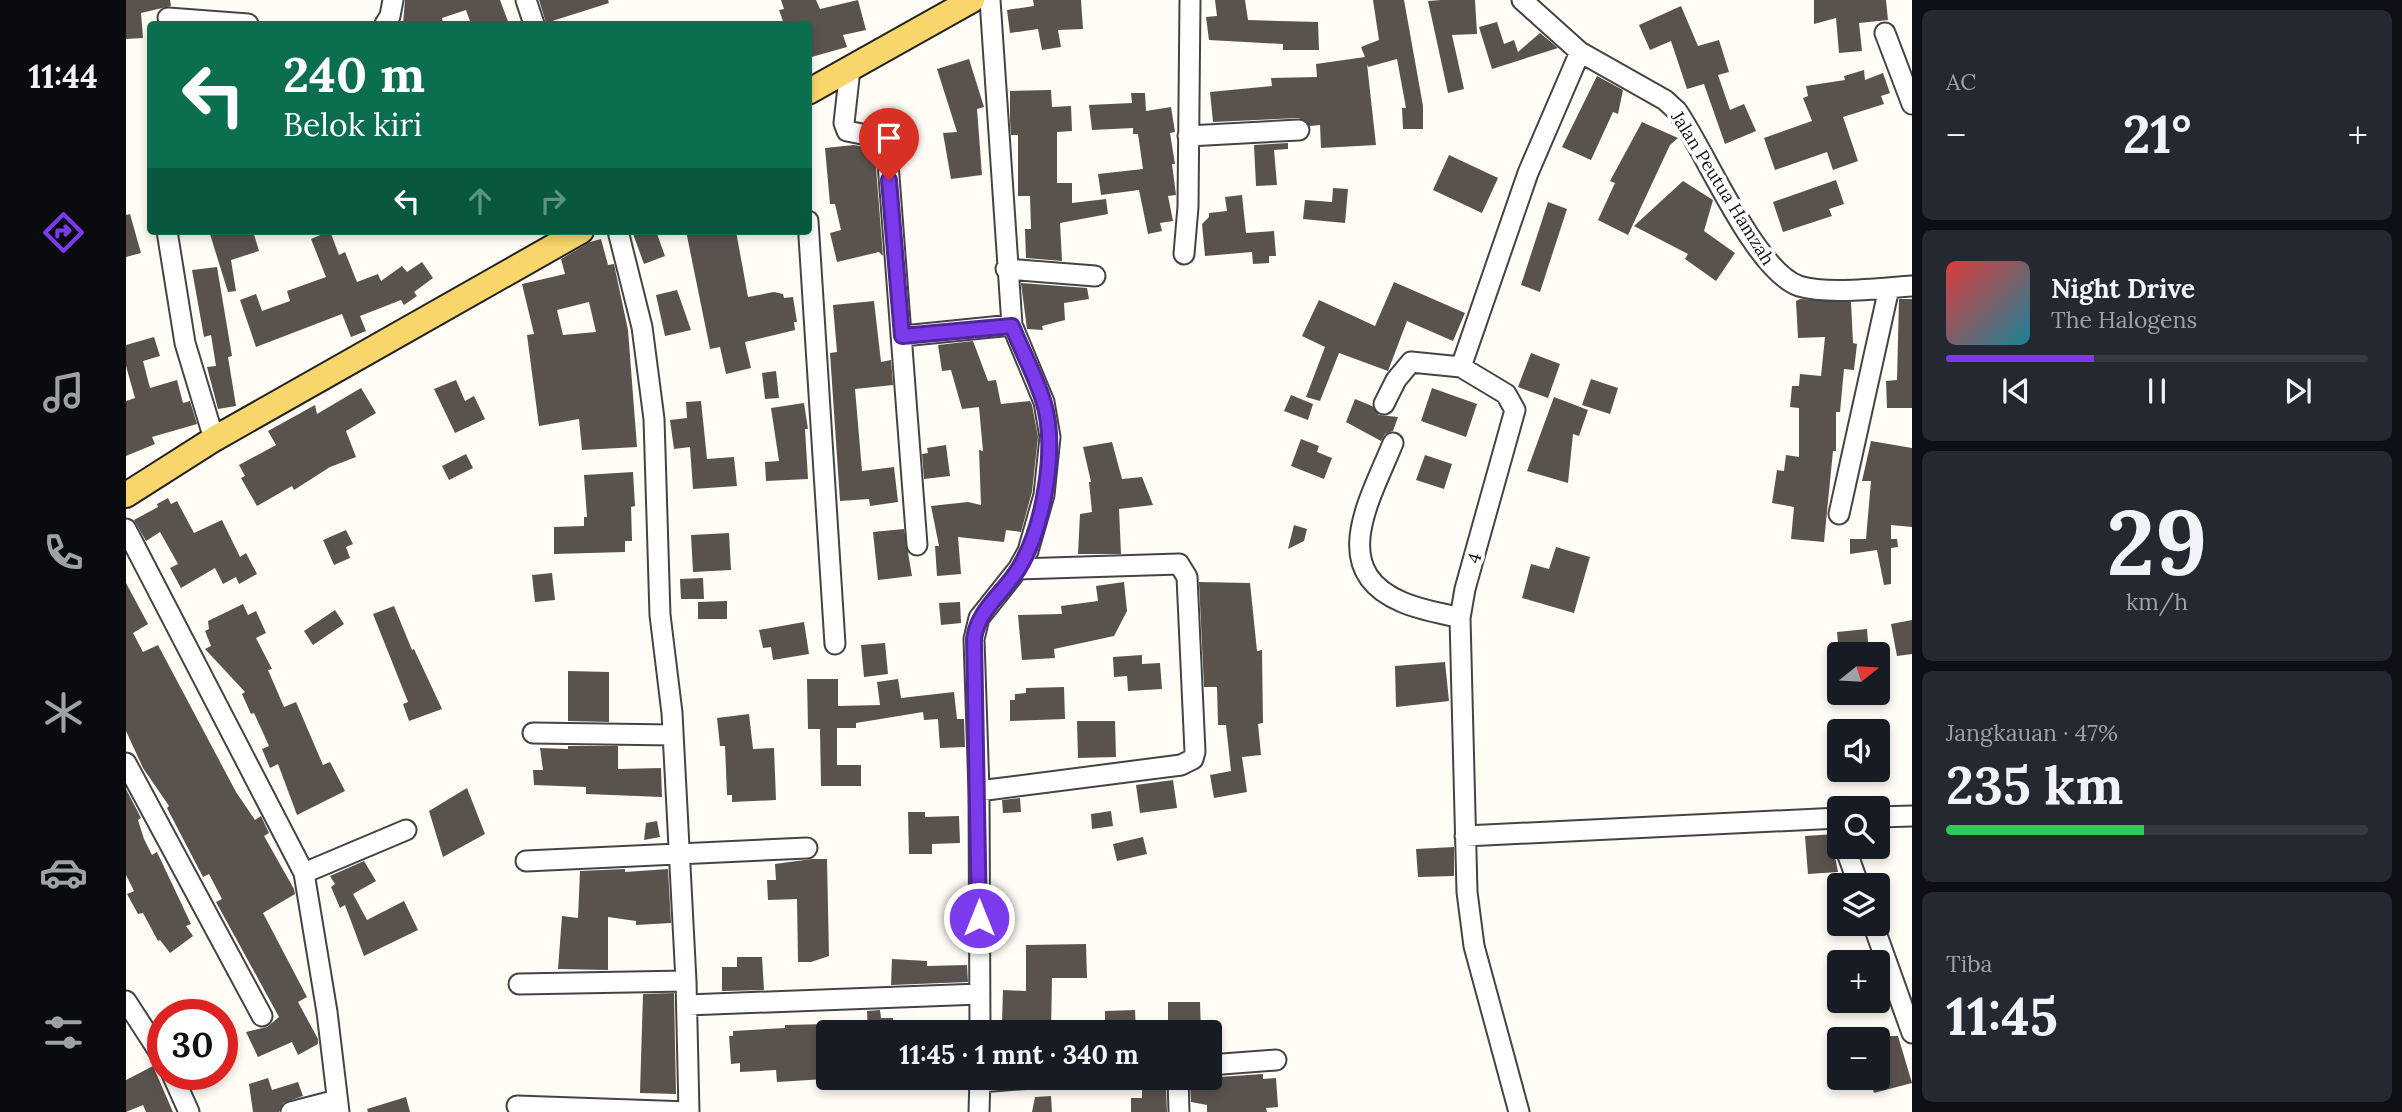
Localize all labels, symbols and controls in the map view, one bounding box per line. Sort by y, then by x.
text: 240 m [283,43,425,105]
icon: left [168,49,259,140]
text: 11:44 [28,56,98,97]
text: AC [1946,67,1976,96]
text: 21° [2123,101,2191,167]
text: Belok kiri [283,104,422,145]
street label: Jalan Peutua Hamzah [1666,106,1780,269]
pin [859,108,919,180]
text: − [1946,111,1966,159]
text: + [2348,111,2368,159]
icon: arrive [870,119,908,157]
icon: left [388,182,426,220]
icon: ahead [461,182,499,220]
icon: right [534,182,572,220]
icon: directions [39,208,88,257]
text: Night Drive [2051,272,2195,305]
text: The Halogens [2051,305,2197,334]
icon: music [39,368,88,417]
icon: previous [1997,372,2035,410]
icon: pause [2138,372,2176,410]
icon: next [2279,372,2317,410]
text: 29 [2107,483,2207,600]
icon: phone [39,528,88,577]
street label: 4 [1462,550,1486,566]
text: km/h [2126,587,2188,616]
north arrow [1827,642,1890,705]
map controls [1827,642,1890,1090]
icon: climate [39,688,88,737]
text: Jangkauan · 47% [1946,718,2118,747]
button: sound [1827,719,1890,782]
text: 235 km [1946,752,2123,818]
button: search [1827,796,1890,859]
icon: car [39,848,88,897]
button: layers [1827,873,1890,936]
position arrow [942,881,1016,955]
text: Tiba [1946,949,1992,978]
button: + [1827,950,1890,1013]
text: 11:45 [1946,983,2058,1049]
speed limit sign: 30 [147,999,238,1090]
icon: filters [39,1008,88,1057]
button: − [1827,1027,1890,1090]
text: 11:45 · 1 mnt · 340 m [899,1038,1139,1071]

